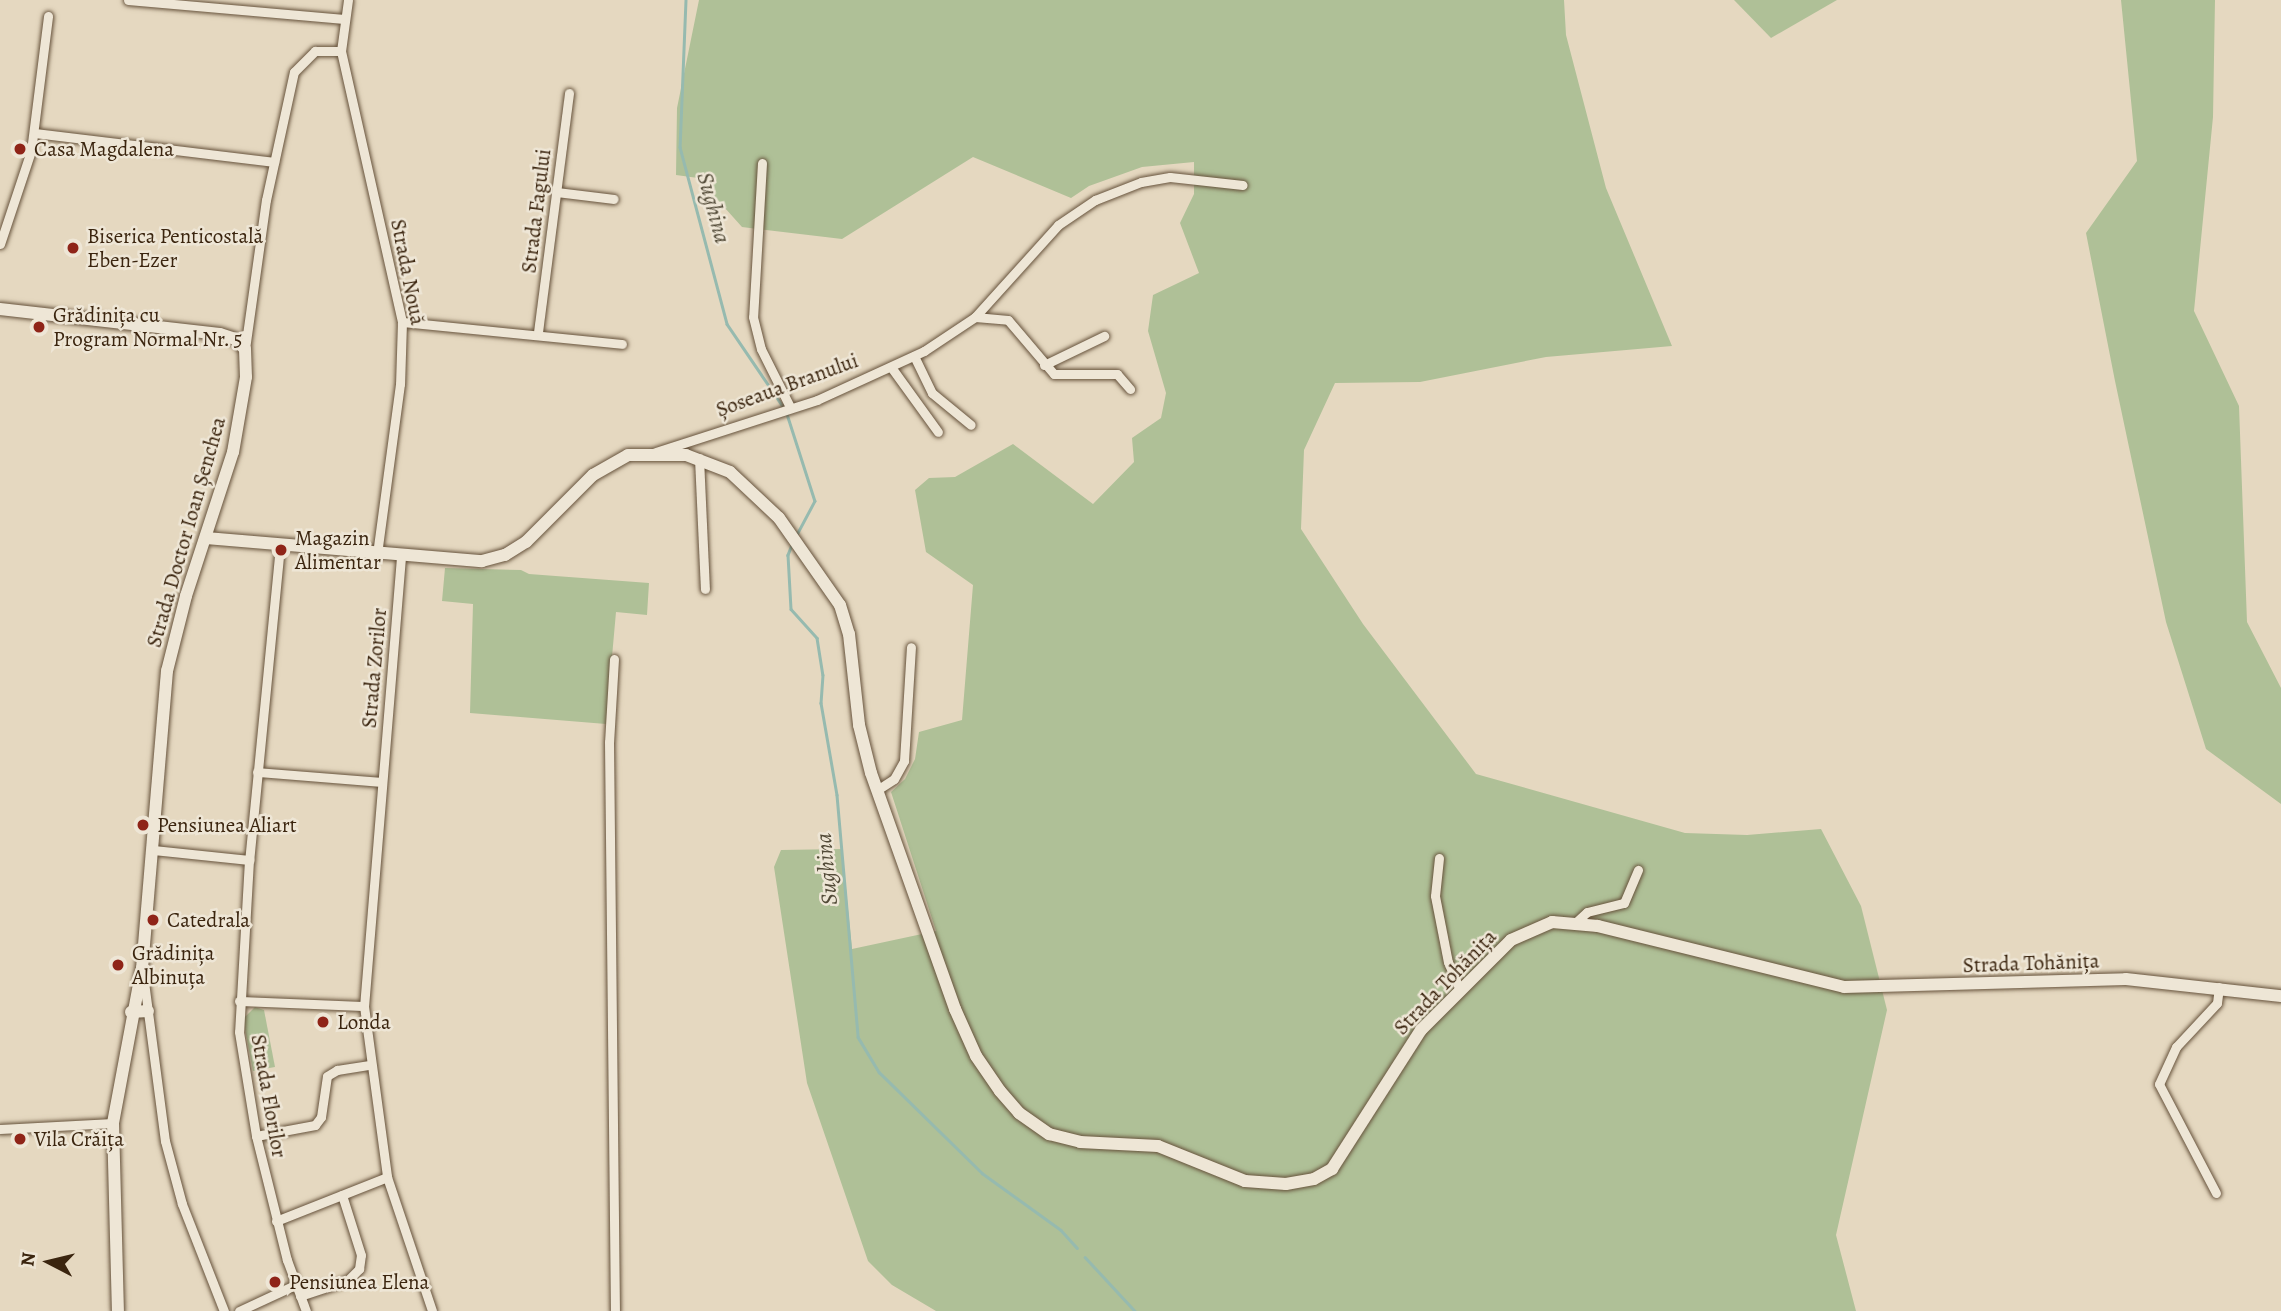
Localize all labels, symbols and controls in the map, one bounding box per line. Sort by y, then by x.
place label: Casa Magdalena [34,136,174,162]
marker: Casa Magdalena [12,141,28,157]
street label: Strada Fagului [516,148,556,274]
water label: Sughina [690,169,736,247]
street label: Strada Nouă [385,217,431,327]
place label: Biserica Penticostală Eben-Ezer [87,223,263,273]
marker: Biserica Penticostală Eben-Ezer [65,240,81,256]
place label: Grădinița cu Program Normal Nr. 5 [53,302,243,352]
marker: Grădinița cu Program Normal Nr. 5 [31,319,47,335]
street label: Șoseaua Branului [713,348,861,422]
street label: Strada Doctor Ioan Șenchea [141,414,231,650]
place label: Magazin Alimentar [295,525,381,575]
marker: Magazin Alimentar [273,542,289,558]
street label: Strada Zorilor [356,607,392,729]
place label: Pensiunea Aliart [157,812,297,838]
marker: Pensiunea Aliart [135,817,151,833]
water label: Sughina [810,832,844,906]
place label: Catedrala [167,907,250,933]
marker: Catedrala [145,912,161,928]
street label: Strada Tohănița [1388,924,1502,1040]
place label: Grădinița Albinuța [132,940,215,990]
street label: Strada Tohănița [1962,948,2100,978]
marker: Grădinița Albinuța [110,957,126,973]
place label: Londa [337,1009,391,1035]
marker: Londa [315,1014,331,1030]
street label: Strada Florilor [246,1032,292,1160]
place label: Vila Crăița [34,1126,124,1152]
marker: Vila Crăița [12,1131,28,1147]
north arrow [14,1227,84,1297]
text: N [14,1251,42,1268]
place label: Pensiunea Elena [289,1269,429,1295]
marker: Pensiunea Elena [267,1274,283,1290]

